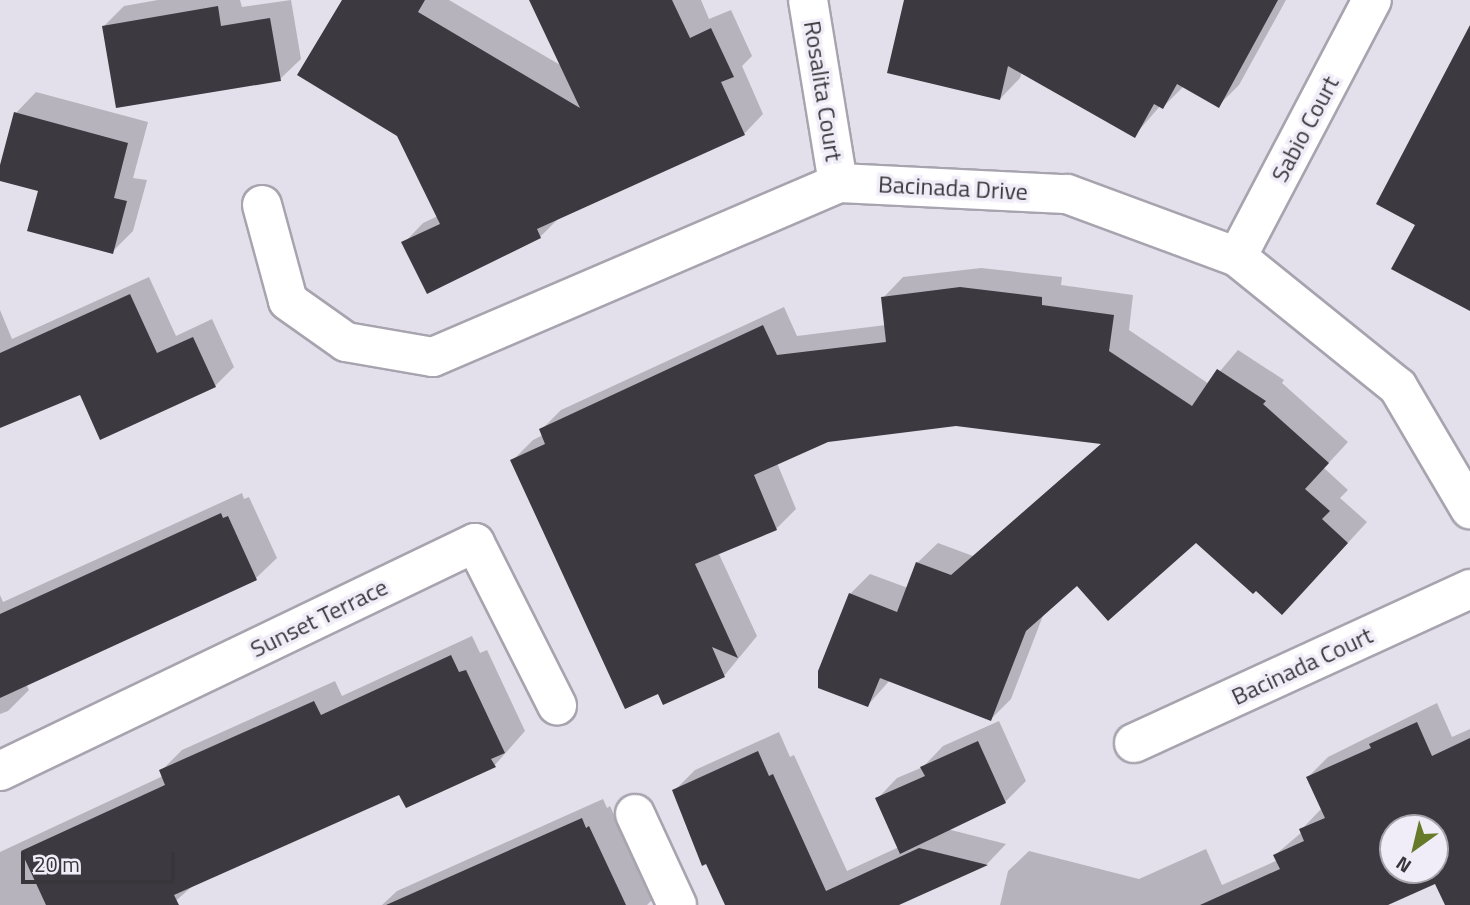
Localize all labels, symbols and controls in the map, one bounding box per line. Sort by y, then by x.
street label: Rosalita Court [798,19,848,163]
street label: Sabio Court [1265,71,1345,187]
street label: Bacinada Drive [877,170,1029,206]
street label: Sunset Terrace [246,572,392,664]
street label: Bacinada Court [1227,621,1377,711]
north arrow [1379,814,1449,884]
scale bar [24,838,178,882]
text: 20 m [34,848,80,880]
text: N [1390,849,1417,881]

